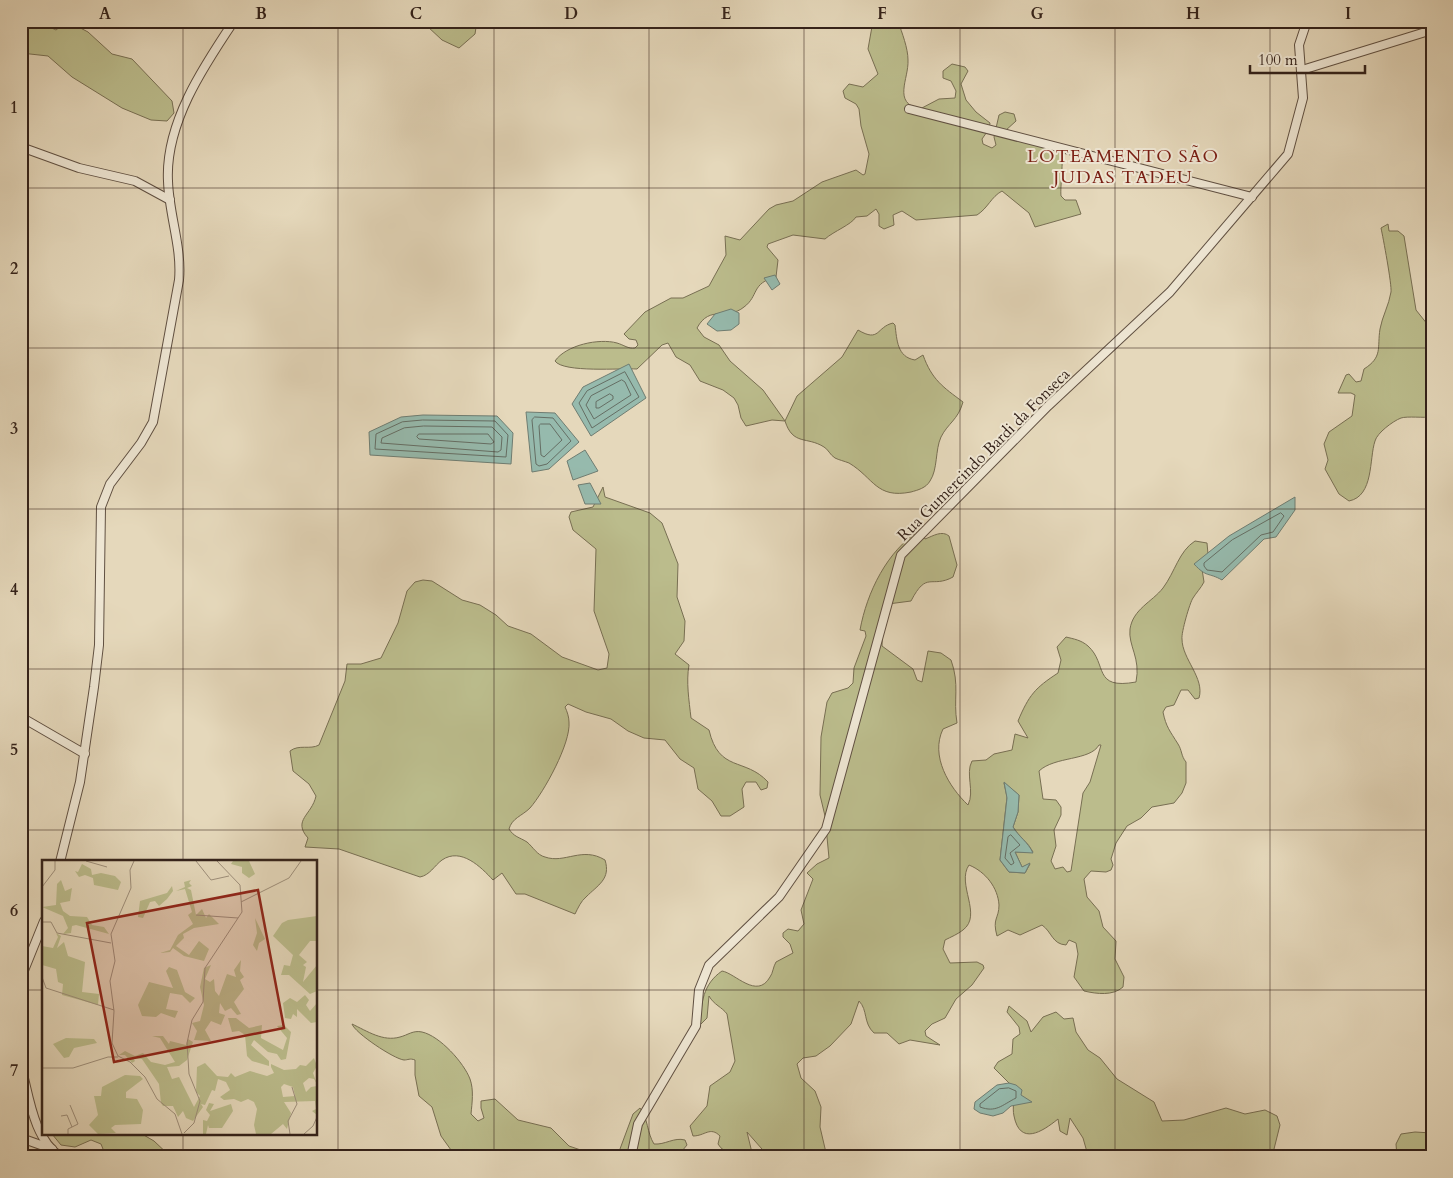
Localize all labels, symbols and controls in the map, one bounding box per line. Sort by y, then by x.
text: A [99,3,111,25]
text: B [255,3,267,25]
text: C [410,3,422,25]
text: D [564,3,578,25]
text: E [721,3,731,25]
text: F [877,3,887,25]
text: G [1030,3,1044,25]
text: H [1186,3,1200,25]
text: I [1345,3,1351,25]
scale bar [1250,42,1366,74]
text: 100 m [1258,50,1298,70]
text: 1 [10,97,18,119]
district label: LOTEAMENTO SÃO JUDAS TADEU [1027,144,1219,190]
text: 2 [10,258,18,280]
street label: Rua Gumercindo Bardi da Fonseca [893,363,1075,546]
text: 3 [10,418,18,440]
text: 4 [10,579,18,601]
text: 5 [10,739,18,761]
inset map [42,860,318,1136]
text: 6 [10,900,18,922]
text: 7 [10,1060,18,1082]

